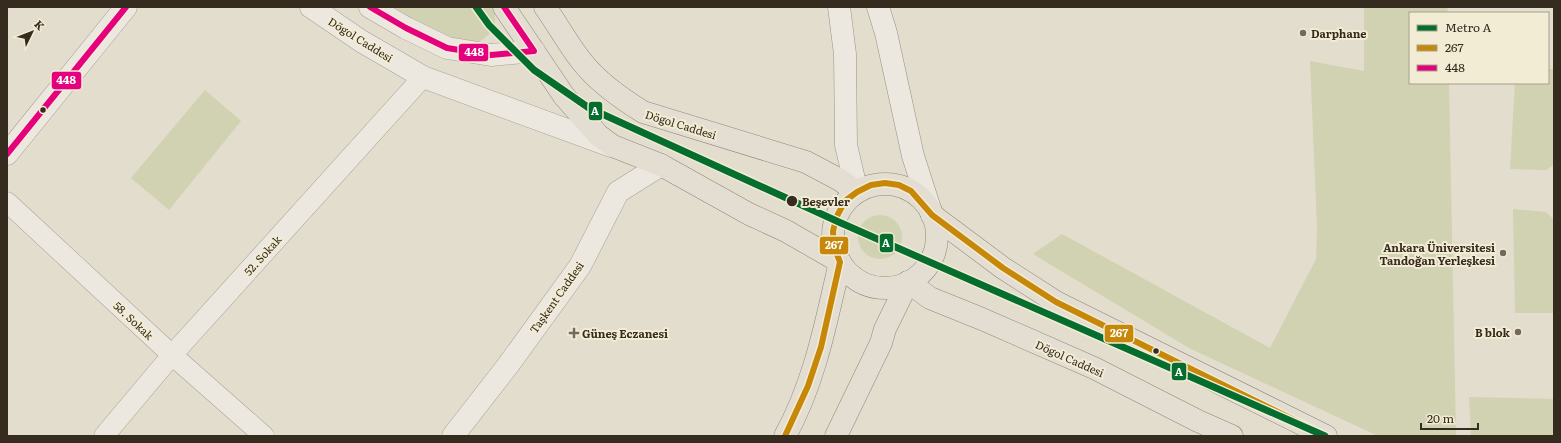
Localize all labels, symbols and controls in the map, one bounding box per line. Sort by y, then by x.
north arrow [12,12,52,52]
legend [1409,12,1549,84]
street label: Dögol Caddesi [325,13,397,66]
text: K [31,16,49,33]
text: Metro A [1445,18,1491,36]
place label: Darphane [1311,25,1366,41]
marker: Darphane [1298,28,1308,38]
text: 267 [1445,38,1464,56]
line badge: 448 [458,43,489,62]
text: 448 [464,43,484,59]
text: 448 [1445,58,1465,76]
line badge: 448 [51,71,82,90]
text: 448 [56,71,76,87]
line badge: A [588,101,603,121]
text: A [591,102,600,118]
unlabelled marker [38,105,48,115]
street label: Dögol Caddesi [643,106,719,143]
place label: Beşevler [802,193,850,209]
marker: Beşevler [785,194,799,208]
street label: 52. Sokak [240,231,285,279]
line badge: A [879,233,894,253]
text: A [882,234,891,250]
line badge: 267 [819,236,849,255]
text: 267 [825,236,843,252]
place label: Ankara Üniversitesi Tandoğan Yerleşkesi [1379,239,1495,268]
marker: Ankara Üniversitesi Tandoğan Yerleşkesi [1498,248,1508,258]
street label: Taşkent Caddesi [525,257,587,336]
street label: 58. Sokak [110,297,158,343]
line badge: 267 [1104,324,1134,343]
text: 267 [1110,324,1128,340]
place label: B blok [1475,324,1511,340]
place label: Güneş Eczanesi [582,325,668,341]
marker: B blok [1513,327,1523,337]
marker: Güneş Eczanesi [569,328,579,338]
street label: Dögol Caddesi [1033,336,1107,380]
unlabelled marker [1151,346,1161,356]
line badge: A [1171,362,1187,381]
text: A [1175,363,1184,379]
scale bar [1421,405,1478,431]
text: 20 m [1427,409,1454,427]

